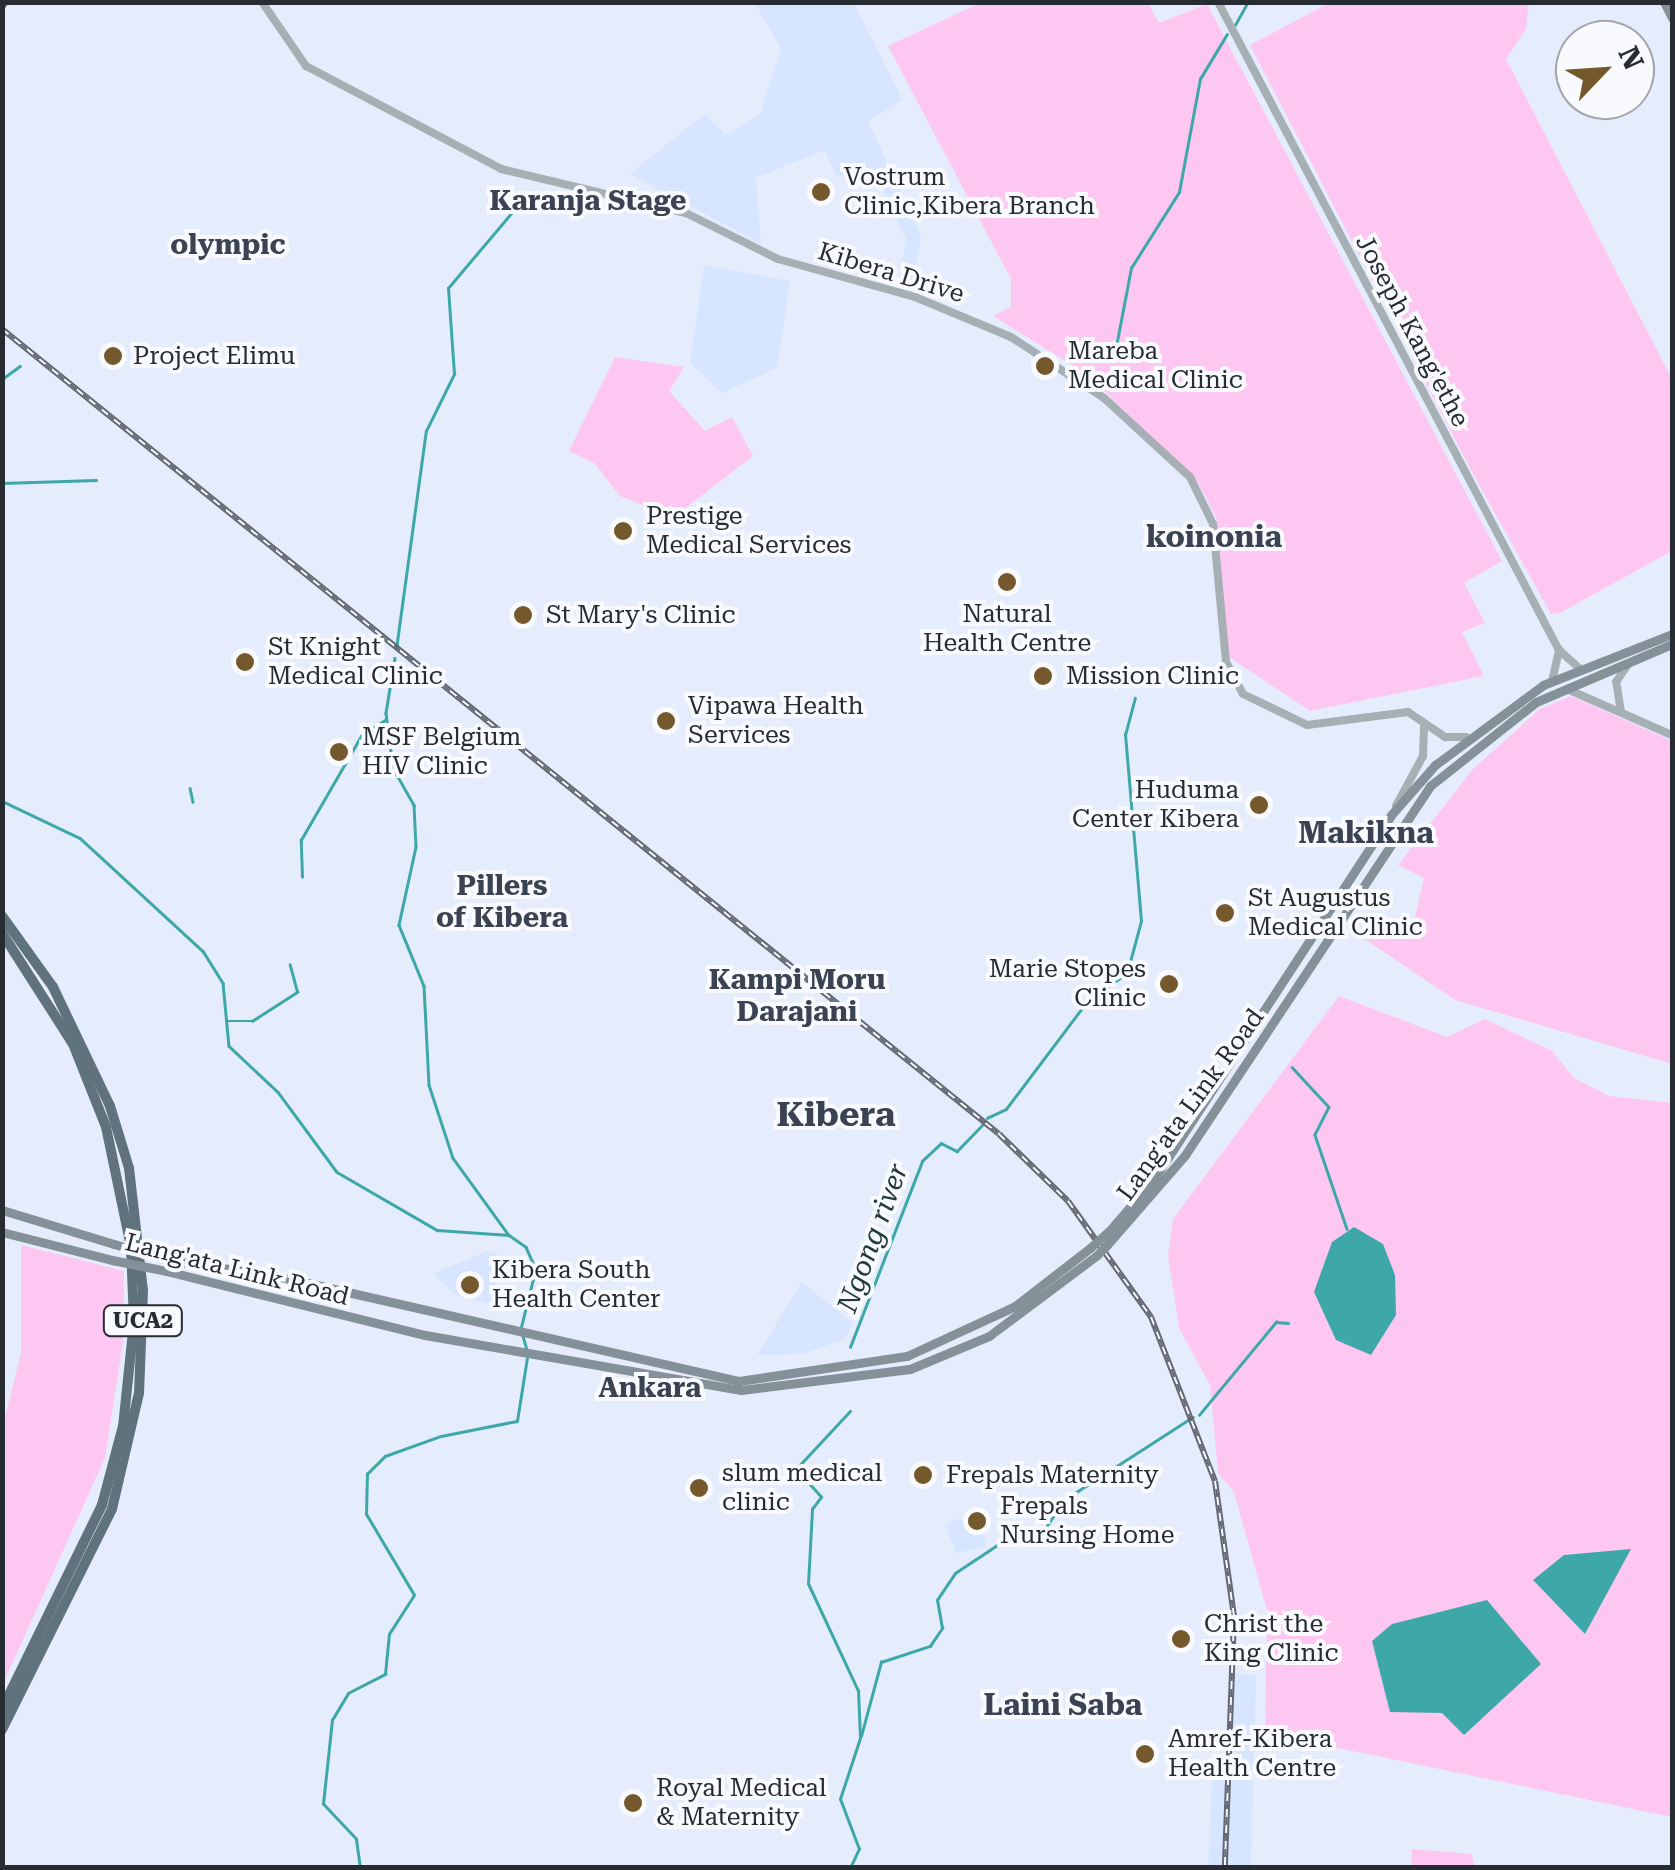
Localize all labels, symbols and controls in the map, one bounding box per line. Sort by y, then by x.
north arrow [1555,20,1655,120]
text: N [1611,41,1650,75]
place label: Vostrum Clinic,Kibera Branch [844,163,1095,222]
marker: Vostrum Clinic,Kibera Branch [808,179,834,205]
district label: Karanja Stage [489,184,687,218]
district label: olympic [170,228,286,262]
street label: Joseph Kang'ethe [1349,230,1475,432]
street label: Kibera Drive [814,237,968,309]
place label: Mareba Medical Clinic [1068,337,1243,396]
place label: Project Elimu [133,341,295,371]
marker: Project Elimu [102,345,124,367]
marker: Mareba Medical Clinic [1032,353,1058,379]
place label: Prestige Medical Services [646,502,851,561]
marker: Prestige Medical Services [610,518,636,544]
district label: koinonia [1146,519,1282,555]
marker: Natural Health Centre [994,569,1020,595]
place label: St Mary's Clinic [546,600,735,630]
place label: Natural Health Centre [923,600,1091,659]
marker: St Mary's Clinic [510,602,536,628]
place label: St Knight Medical Clinic [268,633,443,692]
marker: St Knight Medical Clinic [232,649,258,675]
place label: Mission Clinic [1066,661,1239,691]
marker: Mission Clinic [1030,663,1056,689]
place label: Vipawa Health Services [688,692,864,751]
marker: Vipawa Health Services [653,708,679,734]
place label: MSF Belgium HIV Clinic [362,723,521,782]
marker: MSF Belgium HIV Clinic [326,739,352,765]
place label: Huduma Center Kibera [1072,776,1239,835]
marker: Huduma Center Kibera [1248,794,1270,816]
district label: Makikna [1298,815,1434,851]
district label: Pillers of Kibera [436,869,568,935]
place label: St Augustus Medical Clinic [1248,884,1423,943]
marker: St Augustus Medical Clinic [1212,900,1238,926]
place label: Marie Stopes Clinic [989,955,1146,1014]
district label: Kampi Moru Darajani [709,963,885,1029]
marker: Marie Stopes Clinic [1156,971,1182,997]
street label: Lang'ata Link Road [1111,1003,1271,1207]
district label: Kibera [776,1094,896,1136]
water label: Ngong river [830,1159,916,1317]
street label: Lang'ata Link Road [122,1228,352,1312]
place label: Kibera South Health Center [492,1256,660,1315]
marker: Kibera South Health Center [457,1272,483,1298]
road number: UCA2 [100,1304,186,1338]
district label: Ankara [598,1371,702,1405]
place label: slum medical clinic [722,1459,882,1518]
place label: Frepals Maternity [946,1460,1158,1490]
marker: Frepals Maternity [910,1462,936,1488]
marker: slum medical clinic [686,1475,712,1501]
place label: Frepals Nursing Home [1000,1492,1175,1551]
marker: Frepals Nursing Home [964,1508,990,1534]
place label: Christ the King Clinic [1204,1610,1339,1669]
marker: Christ the King Clinic [1168,1626,1194,1652]
district label: Laini Saba [984,1687,1142,1723]
place label: Amref-Kibera Health Centre [1168,1725,1336,1784]
marker: Amref-Kibera Health Centre [1132,1741,1158,1767]
place label: Royal Medical & Maternity [656,1774,826,1833]
marker: Royal Medical & Maternity [620,1790,646,1816]

